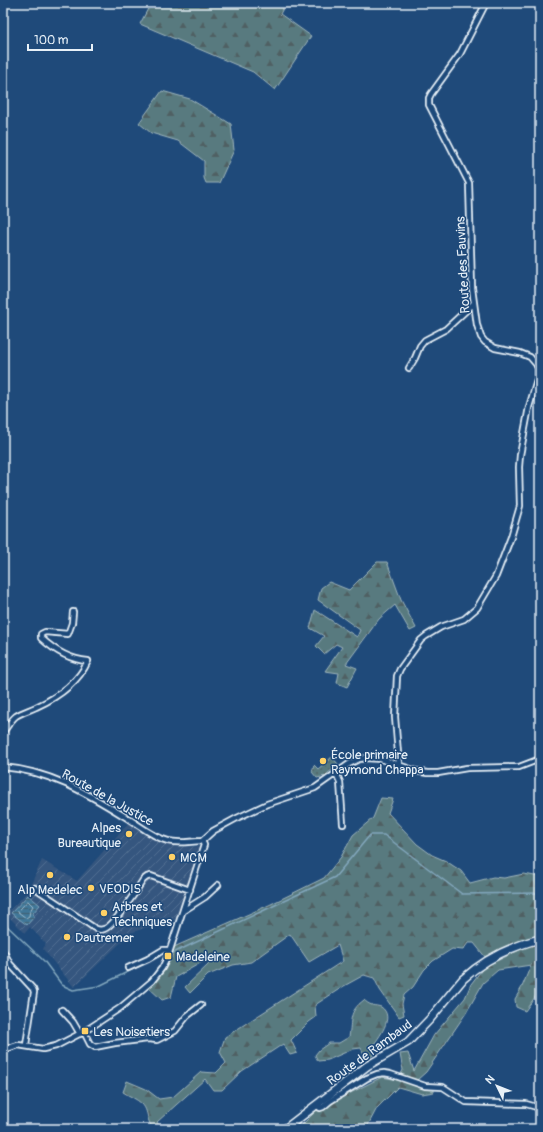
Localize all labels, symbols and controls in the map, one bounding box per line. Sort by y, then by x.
scale bar [28,26,92,52]
text: 100 m [34,33,69,48]
street label: Route des Fauvins [452,216,474,314]
place label: École primaire Raymond Chappa [331,747,424,778]
marker: École primaire Raymond Chappa [318,756,328,766]
street label: Route de la Justice [59,766,157,830]
place label: Alpes Bureautique [57,820,122,851]
marker: Alpes Bureautique [124,829,134,839]
place label: MCM [180,850,207,866]
marker: MCM [167,852,177,862]
marker: Alp Medelec [45,870,55,880]
place label: VEODIS [99,881,141,897]
place label: Alp Medelec [17,882,83,898]
marker: VEODIS [86,883,96,893]
place label: Arbres et Techniques [112,899,172,930]
marker: Arbres et Techniques [99,908,109,918]
place label: Dautremer [75,930,134,946]
marker: Dautremer [62,932,72,942]
place label: Madeleine [176,949,230,965]
marker: Madeleine [163,951,173,961]
street label: Route de Rambaud [324,1017,415,1089]
place label: Les Noisetiers [93,1024,170,1040]
marker: Les Noisetiers [80,1026,90,1036]
north arrow [477,1066,517,1106]
text: N [483,1072,498,1087]

